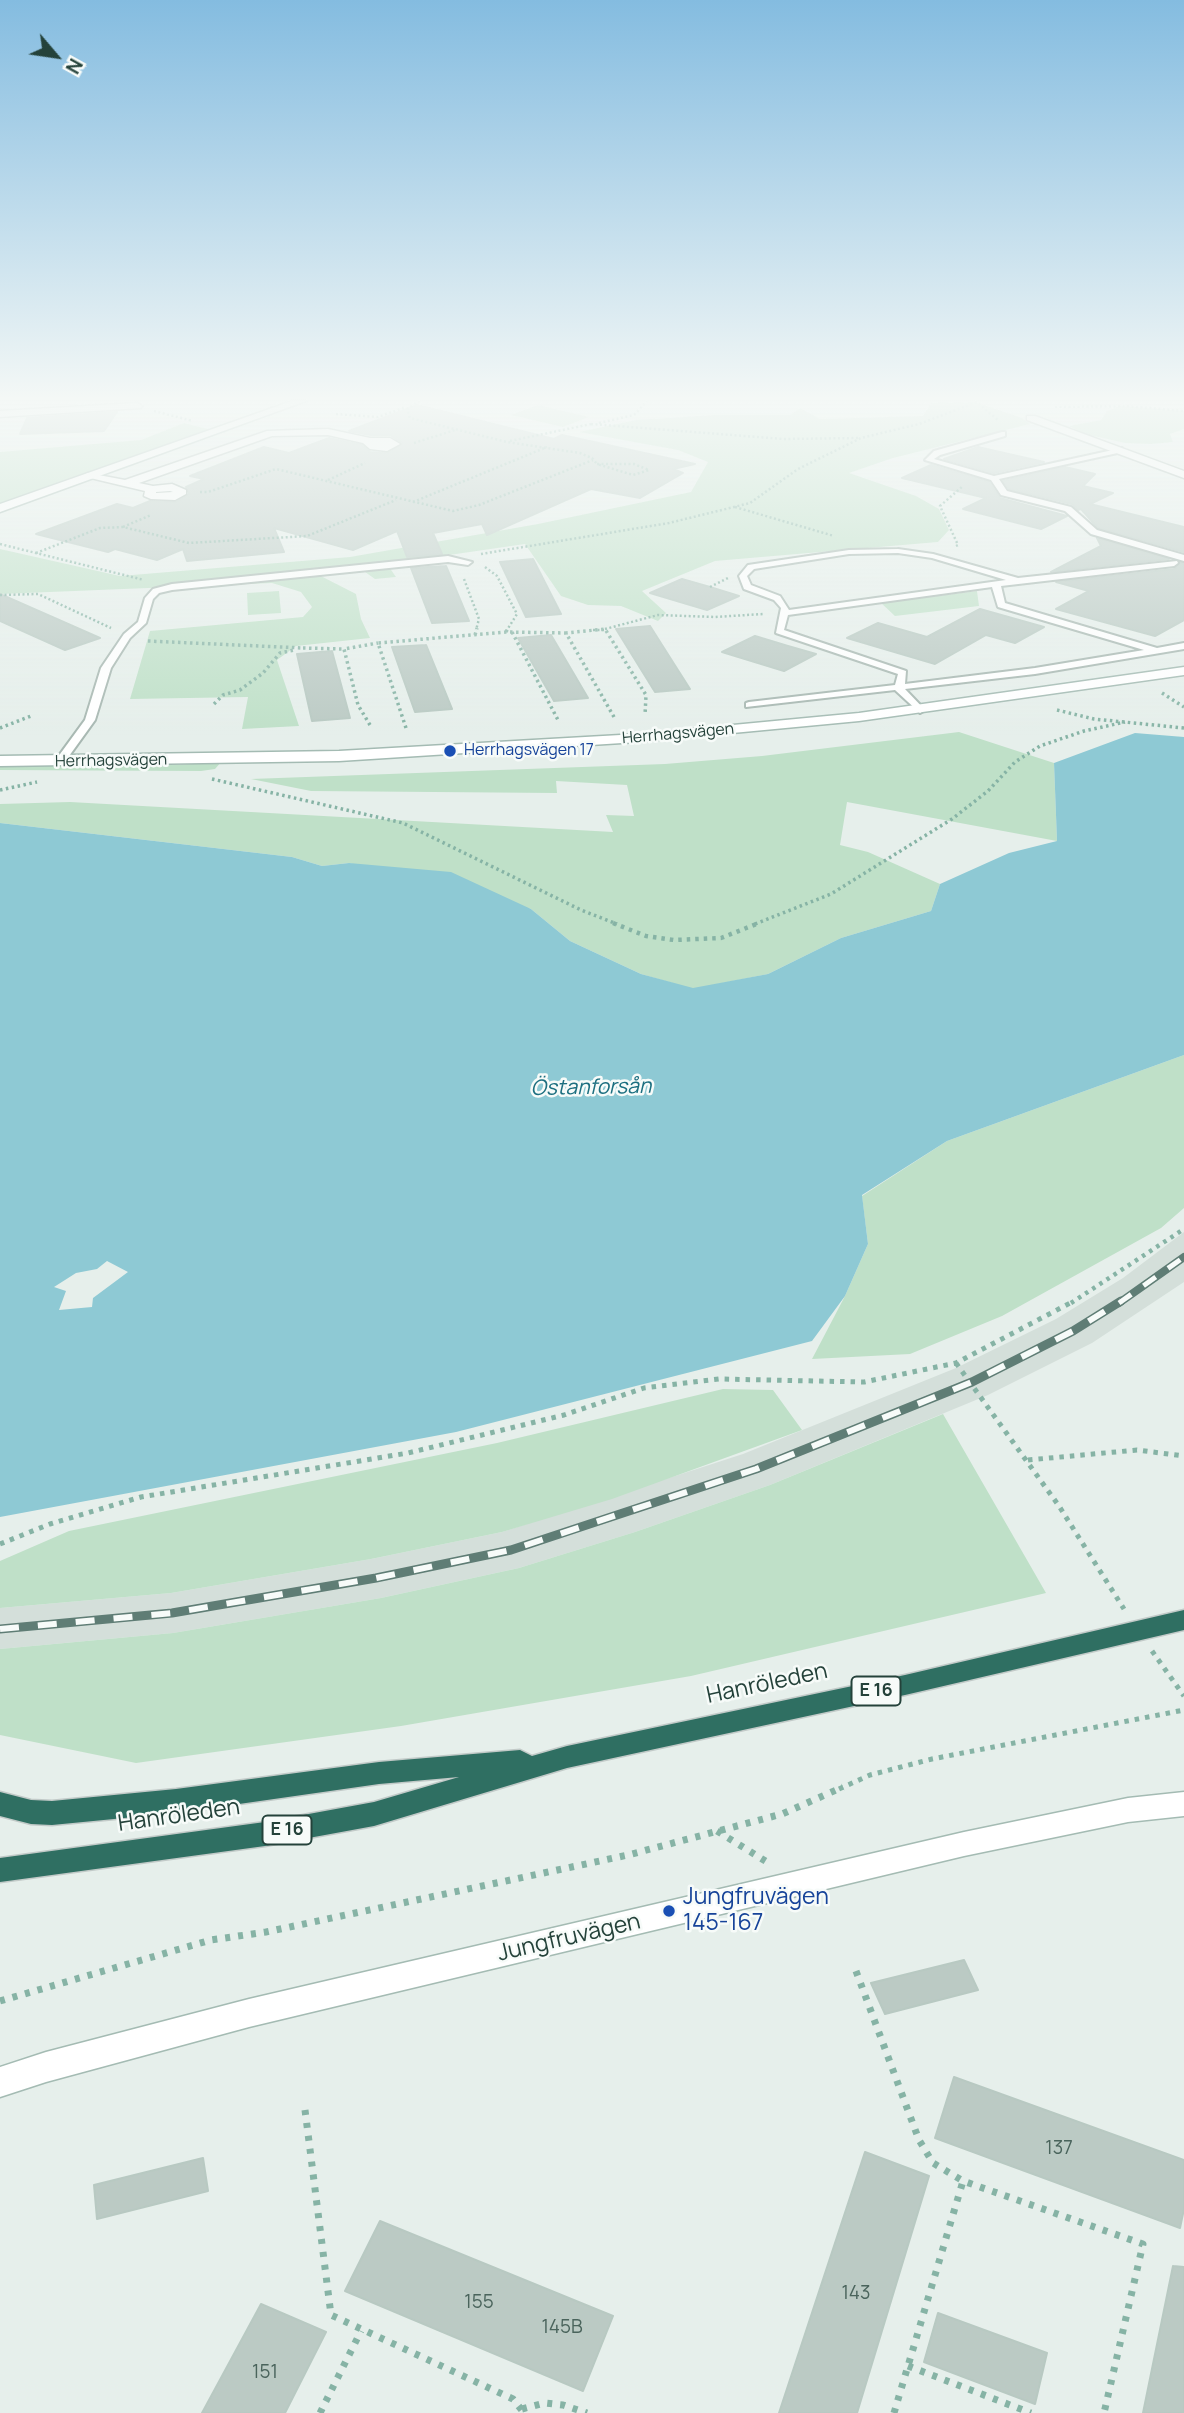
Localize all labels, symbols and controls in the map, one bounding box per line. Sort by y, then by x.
north arrow [21,21,91,91]
text: N [60,54,89,78]
street label: Herrhagsvägen [621,720,735,748]
place label: Herrhagsvägen 17 [464,741,594,761]
marker: Herrhagsvägen 17 [442,743,458,759]
street label: Herrhagsvägen [55,750,167,772]
water label: Östanforsån [531,1074,651,1102]
street label: Hanröleden [704,1658,830,1710]
road number: E 16 [852,1676,900,1706]
street label: Hanröleden [116,1794,242,1838]
road number: E 16 [262,1816,312,1844]
place label: Jungfruvägen 145-167 [683,1884,829,1938]
marker: Jungfruvägen 145-167 [661,1903,677,1919]
street label: Jungfruvägen [495,1908,643,1968]
house number: 137 [1045,2138,1073,2160]
house number: 143 [841,2283,871,2305]
house number: 155 [464,2292,494,2314]
house number: 145B [541,2317,583,2339]
house number: 151 [252,2362,278,2384]

